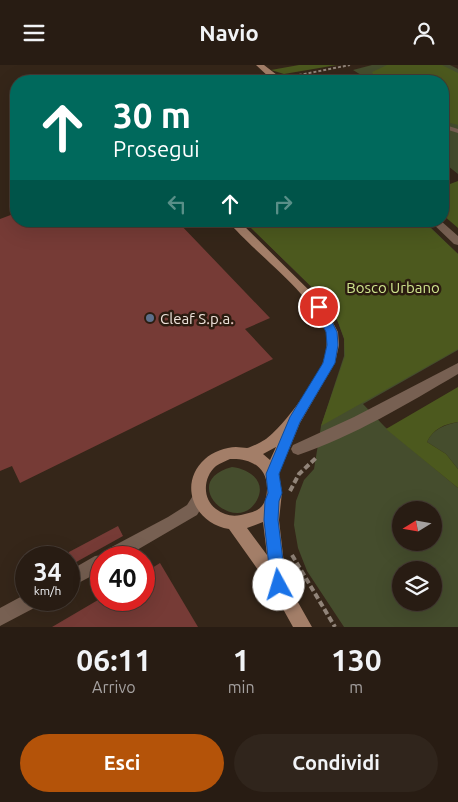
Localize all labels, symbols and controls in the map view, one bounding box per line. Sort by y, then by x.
icon: menu [20,19,48,47]
icon: person [410,19,438,47]
text: Navio [199,20,259,45]
icon: ahead [30,95,95,160]
text: 30 m [113,95,191,135]
text: Prosegui [113,136,200,161]
icon: left [163,190,191,218]
icon: ahead [216,190,244,218]
icon: right [269,190,297,218]
park label: Bosco Urbano [346,279,440,296]
pin [298,286,340,328]
icon: arrive [305,293,333,321]
place label: Cleaf S.p.a. [160,310,234,327]
marker: Cleaf S.p.a. [144,312,156,324]
north arrow [392,501,442,551]
map controls [392,501,442,611]
speed limit sign: 40 [90,546,155,611]
text: 34 [33,558,62,586]
position arrow [252,558,304,610]
button: layers [392,561,442,611]
text: km/h [34,584,61,597]
text: 06:11 [76,643,151,677]
text: 1 [233,643,250,677]
text: 130 [331,643,382,677]
text: Arrivo [92,678,136,696]
text: min [228,678,255,696]
text: m [349,678,363,696]
button: Esci [20,734,224,792]
button: Condividi [234,734,438,792]

